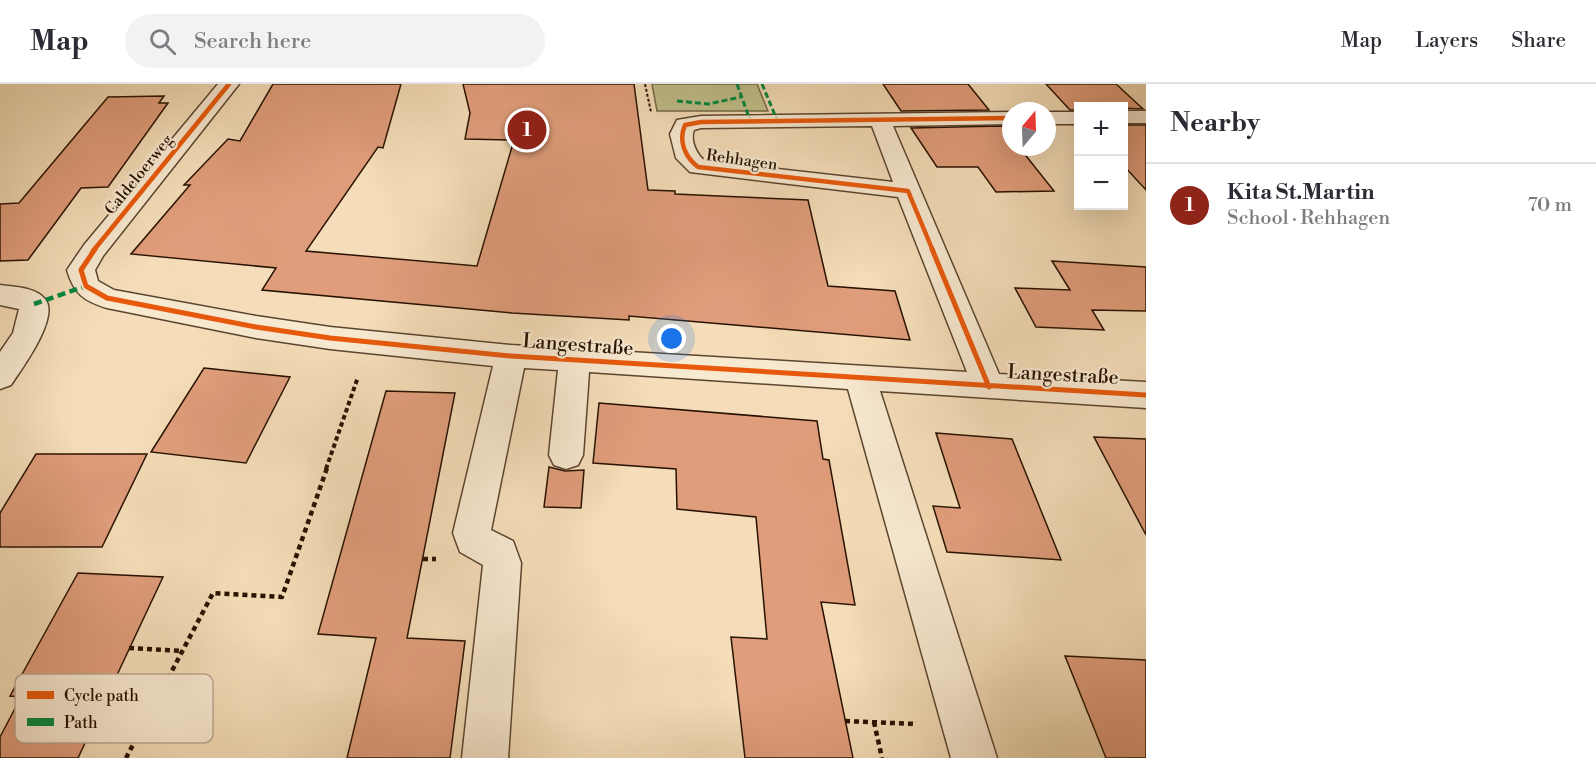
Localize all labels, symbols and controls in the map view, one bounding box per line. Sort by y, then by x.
search box [125,14,545,68]
text: Map [30,24,89,59]
icon: search [146,25,179,58]
text: Search here [194,28,311,55]
text: Map [1341,28,1382,54]
text: Layers [1415,28,1478,54]
text: Share [1511,28,1566,54]
north arrow [1002,102,1056,156]
map controls [1074,102,1128,210]
button: + [1074,102,1128,156]
text: Nearby [1170,107,1260,139]
pin: 1 [508,108,546,152]
street label: Caldeloerweg [100,130,178,219]
street label: Rehhagen [705,145,779,175]
button: − [1074,156,1128,210]
text: Kita St.Martin [1227,179,1375,206]
text: 1 [1185,193,1194,218]
text: 70 m [1528,193,1572,218]
text: School · Rehhagen [1227,206,1390,231]
your location [657,324,686,353]
street label: Langestraße [521,329,634,362]
street label: Langestraße [1007,360,1119,391]
legend [15,674,213,743]
text: Cycle path [64,686,139,706]
text: Path [64,713,98,733]

